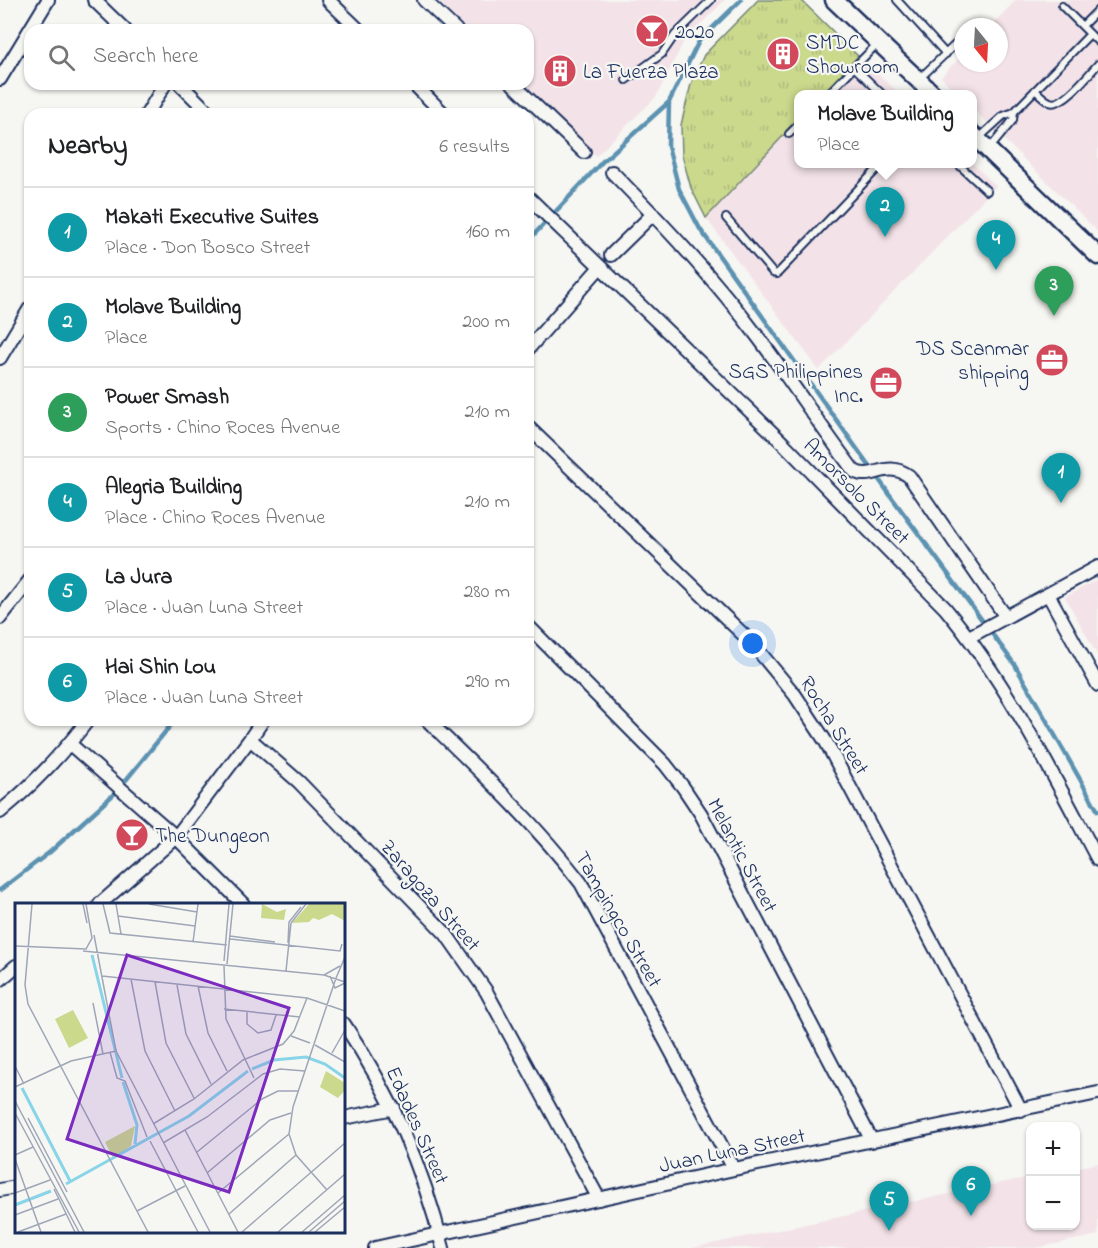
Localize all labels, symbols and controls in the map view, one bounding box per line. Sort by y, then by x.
bar icon: 2020 [634,13,670,49]
place label: 2020 [675,18,714,48]
north arrow [954,18,1008,72]
search box [24,24,534,90]
place label: SMDC Showroom [806,29,899,83]
building icon: SMDC Showroom [765,36,801,72]
icon: search [45,41,78,74]
text: Search here [93,41,198,73]
building icon: La Fuerza Plaza [542,53,578,89]
place label: La Fuerza Plaza [583,58,719,88]
popup [794,90,977,168]
text: Molave Building [817,99,954,131]
text: Nearby [48,128,127,166]
text: Place [817,131,860,160]
text: 6 results [439,133,510,162]
pin: 2 [866,188,904,237]
text: Makati Executive Suites [105,202,319,234]
text: 1 [64,218,71,247]
text: 160 m [466,218,510,247]
pin: 4 [976,220,1016,270]
text: Place · Don Bosco Street [105,234,310,263]
pin: 3 [1034,266,1074,316]
text: Molave Building [105,292,241,324]
text: 2 [63,308,72,337]
text: 200 m [462,308,510,337]
text: Place [105,324,147,353]
place label: DS Scanmar shipping [915,335,1029,391]
office icon: DS Scanmar shipping [1034,342,1070,378]
place label: SGS Philippines Inc. [729,358,863,412]
office icon: SGS Philippines Inc. [868,365,904,401]
text: Power Smash [105,382,229,414]
text: 3 [63,398,72,427]
text: 210 m [465,398,510,427]
text: Sports · Chino Roces Avenue [105,414,340,443]
street label: Amorsolo Street [795,432,916,553]
pin: 1 [1042,454,1080,503]
text: Alegria Building [105,472,242,504]
text: 4 [63,488,72,517]
text: 210 m [465,488,510,517]
text: Place · Chino Roces Avenue [105,504,325,533]
text: La Jura [105,562,172,594]
text: 5 [62,578,73,607]
text: 280 m [463,578,510,607]
text: Place · Juan Luna Street [105,594,303,623]
your location [738,629,767,658]
text: Hai Shin Lou [105,652,216,684]
text: 6 [63,668,72,697]
text: 290 m [465,668,510,697]
street label: Rocha Street [791,671,876,781]
text: Place · Juan Luna Street [105,684,303,713]
street label: Melantic Street [698,793,784,918]
bar icon: The Dungeon [114,817,150,853]
place label: The Dungeon [155,822,270,854]
street label: Zaragoza Street [371,834,487,960]
street label: Tampingco Street [564,846,669,995]
inset map [15,903,345,1233]
street label: Edades Street [377,1062,455,1189]
street label: Juan Luna Street [657,1122,808,1182]
map controls [1026,1122,1080,1230]
button: + [1026,1122,1080,1176]
pin: 6 [952,1166,990,1216]
button: − [1026,1176,1080,1230]
pin: 5 [870,1182,908,1231]

